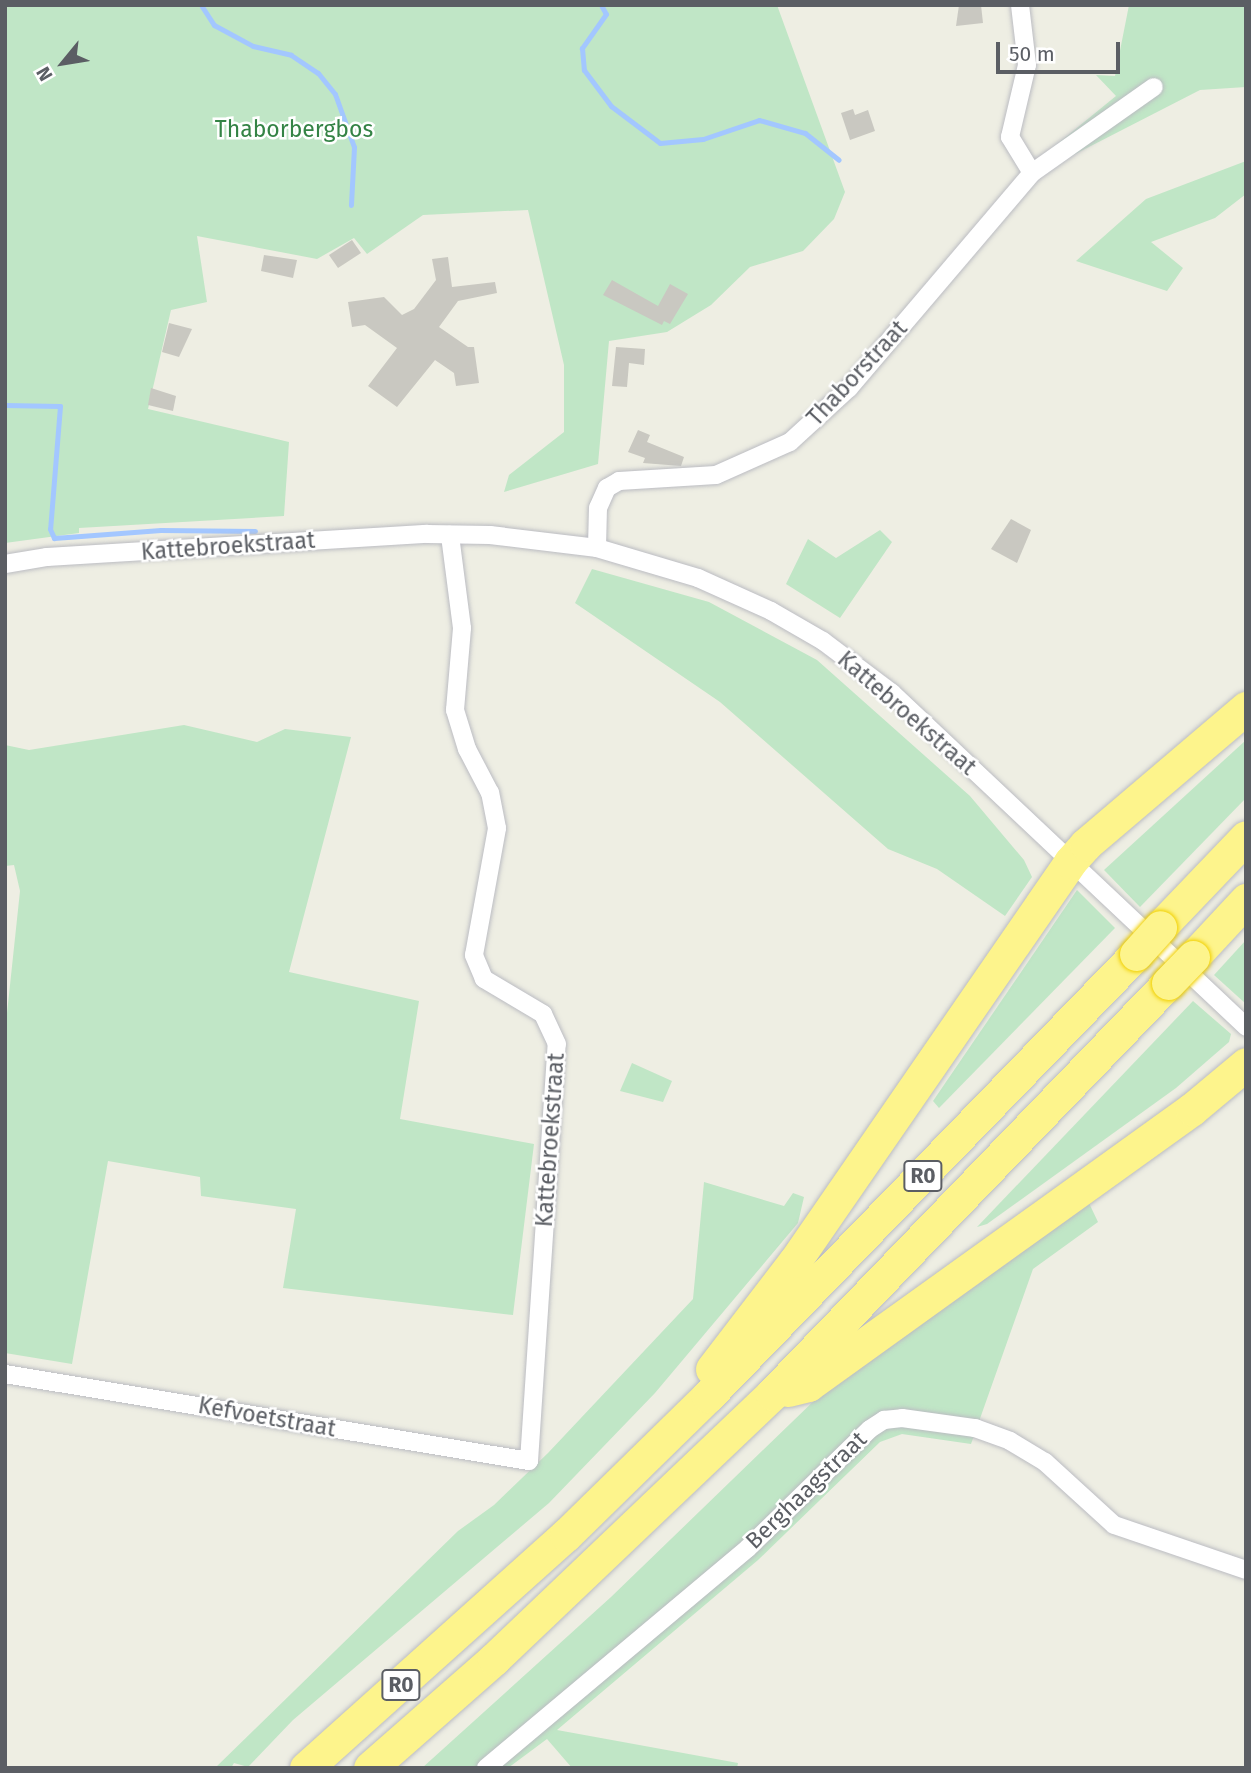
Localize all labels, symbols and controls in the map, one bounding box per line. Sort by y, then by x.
north arrow [28,28,98,98]
scale bar [999,28,1123,72]
text: 50 m [1009,41,1055,67]
text: N [31,63,57,85]
park label: Thaborbergbos [215,115,373,143]
street label: Thaborstraat [801,315,913,431]
street label: Kattebroekstraat [140,526,316,566]
street label: Kattebroekstraat [832,645,982,781]
street label: Kattebroekstraat [530,1052,570,1228]
road number: R0 [902,1158,944,1194]
street label: Kefvoetstraat [196,1391,338,1443]
street label: Berghaagstraat [740,1425,872,1555]
road number: R0 [380,1668,422,1702]

